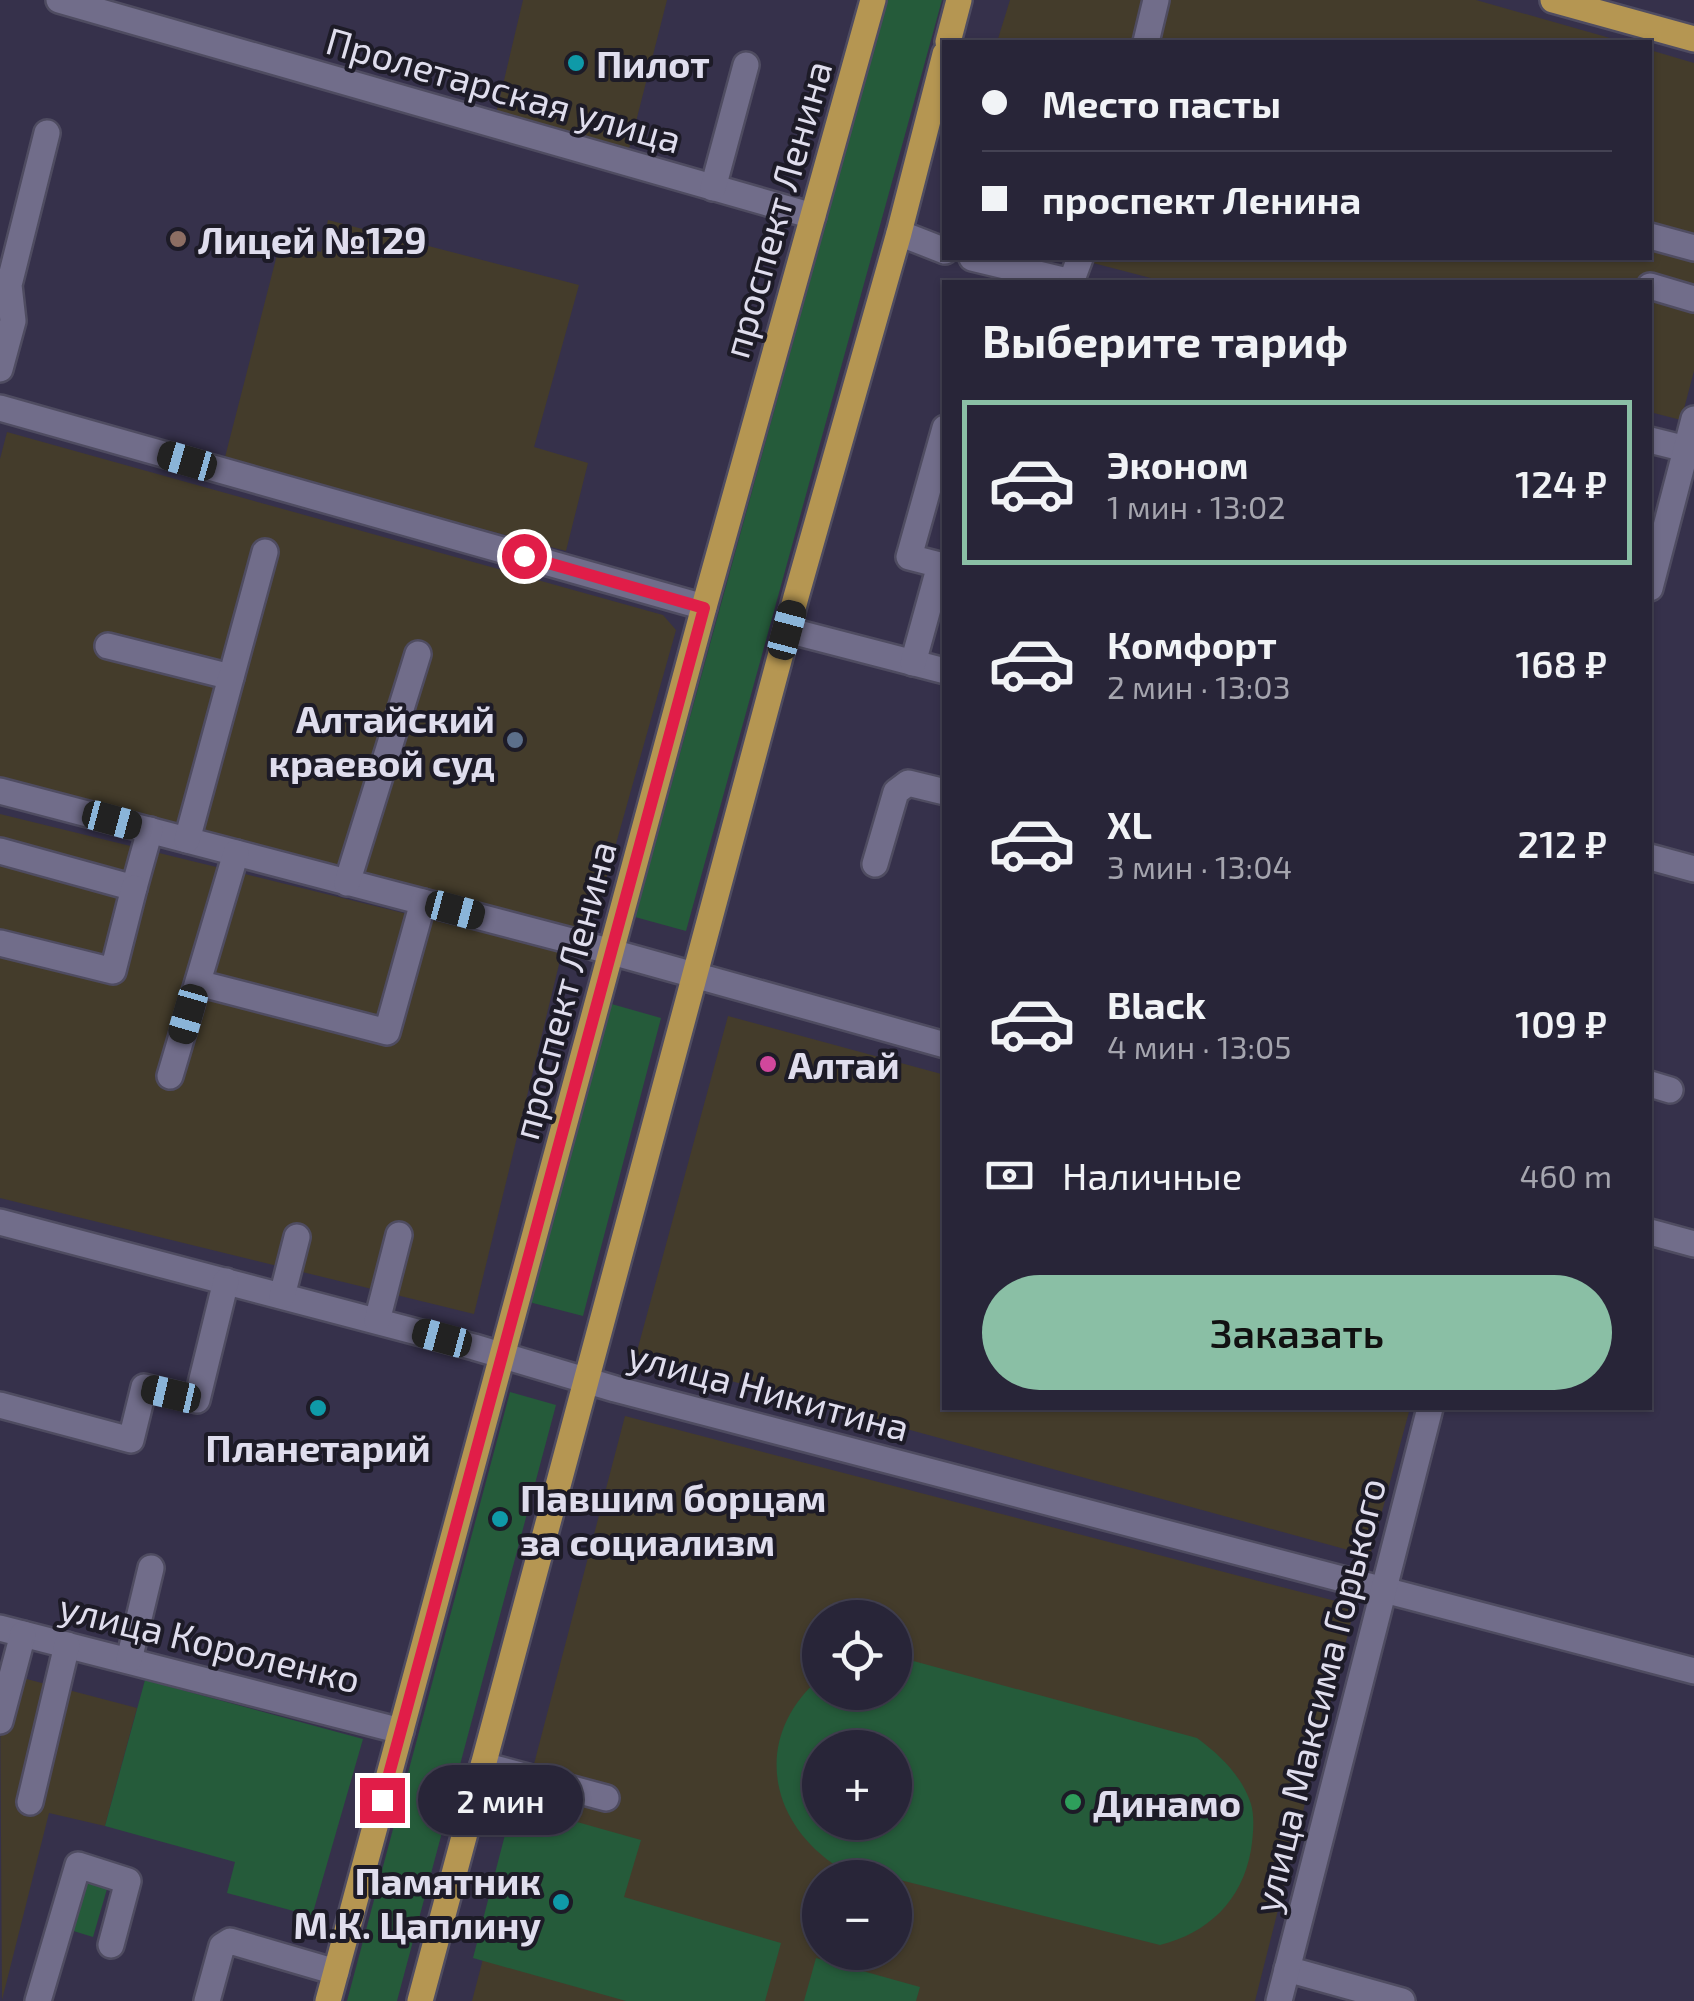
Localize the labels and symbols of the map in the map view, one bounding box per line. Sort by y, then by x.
street label: Пролетарская улица [321,16,687,162]
place label: Пилот [596,40,710,86]
marker: Пилот [565,52,587,74]
street label: проспект Ленина [712,55,840,363]
place label: Лицей №129 [198,216,427,262]
marker: Лицей №129 [167,228,189,250]
car [154,438,220,484]
route start [502,534,547,579]
car [765,597,809,663]
place label: Алтайский краевой суд [269,695,495,785]
marker: Алтайский краевой суд [504,729,526,751]
car [79,798,145,842]
street label: проспект Ленина [501,836,625,1144]
car [422,888,488,932]
car [165,981,211,1047]
place label: Алтай [788,1041,900,1087]
marker: Алтай [757,1053,779,1075]
car [409,1316,475,1360]
street label: улица Никитина [623,1330,915,1450]
car [138,1373,204,1415]
marker: Планетарий [307,1397,329,1419]
place label: Планетарий [205,1424,431,1470]
street label: улица Максима Горького [1242,1473,1394,1917]
place label: Павшим борцам за социализм [520,1474,826,1564]
marker: Павшим борцам за социализм [489,1508,511,1530]
street label: улица Короленко [55,1582,365,1702]
callout: 2 мин [417,1765,582,1835]
route end [360,1778,405,1823]
place label: Динамо [1093,1779,1241,1825]
marker: Динамо [1062,1791,1084,1813]
place label: Памятник М.К. Цаплину [293,1857,541,1947]
marker: Памятник М.К. Цаплину [550,1891,572,1913]

